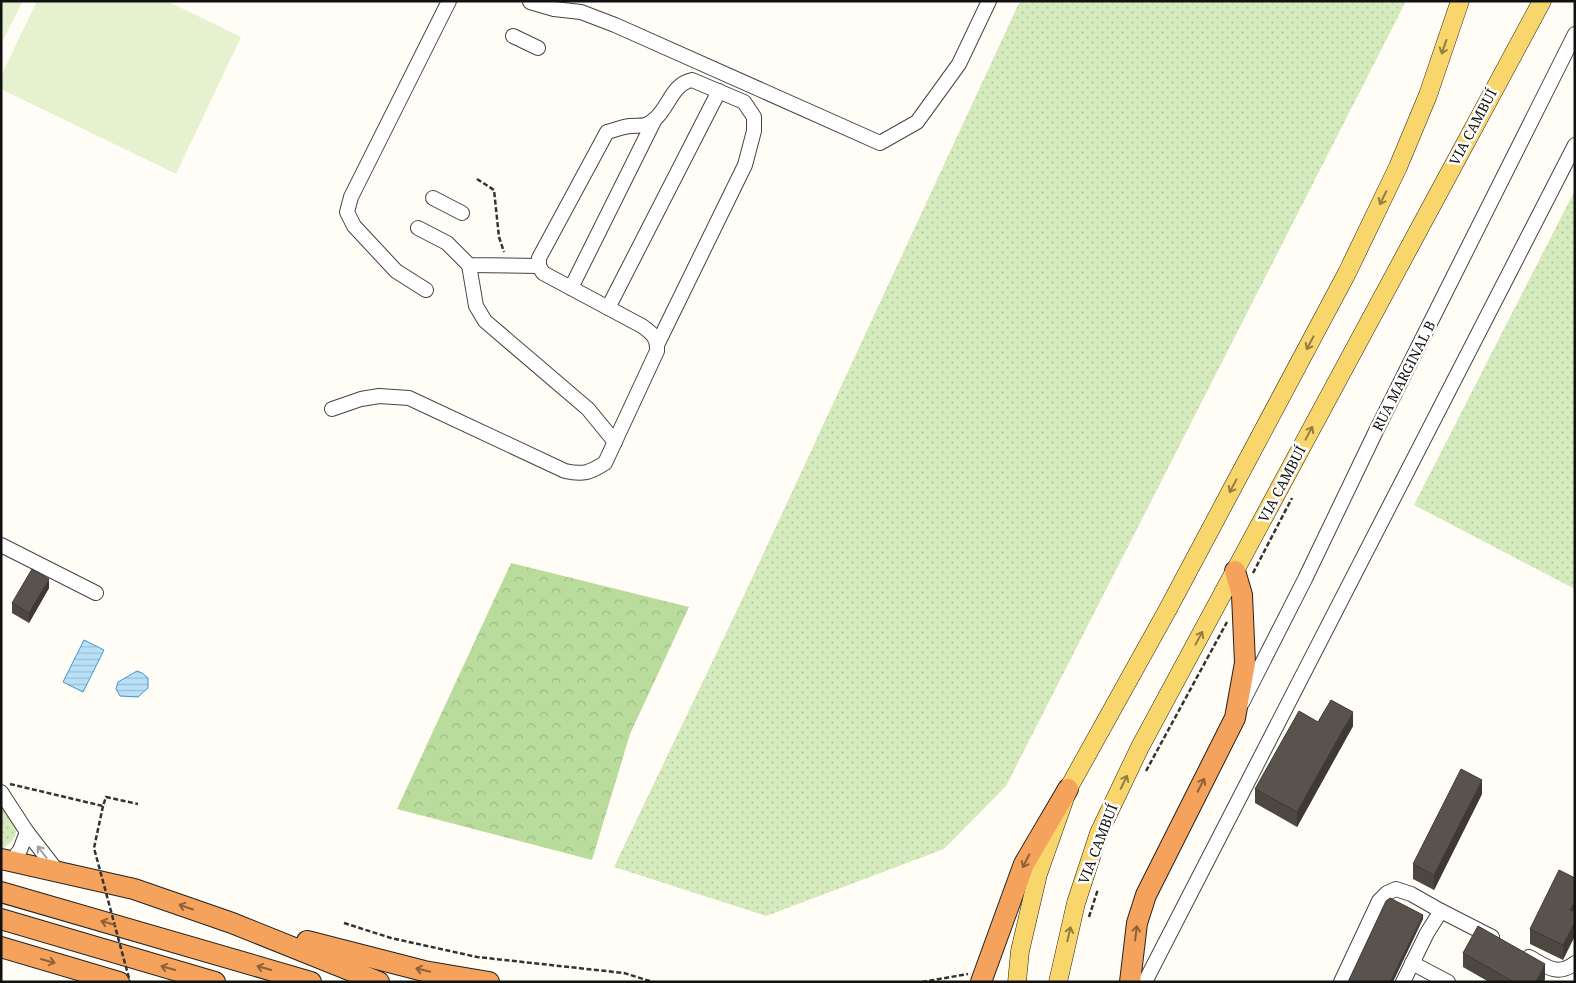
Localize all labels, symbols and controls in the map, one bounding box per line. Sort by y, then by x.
one-way arrow [1439,39,1448,55]
street label: VIA CAMBUÍ [1444,85,1501,168]
one-way arrow [1378,190,1388,205]
street label: RUA MARGINAL B [1368,317,1440,434]
one-way arrow [1304,335,1314,349]
one-way arrow [1305,426,1314,441]
street label: VIA CAMBUÍ [1253,442,1310,525]
one-way arrow [1228,478,1237,493]
one-way arrow [1194,630,1204,645]
one-way arrow [1119,775,1129,790]
one-way arrow [1196,778,1206,793]
street label: VIA CAMBUÍ [1074,801,1121,886]
one-way arrow [37,845,48,858]
one-way arrow [1021,853,1030,868]
one-way arrow [179,902,194,911]
one-way arrow [100,917,116,927]
one-way arrow [1131,926,1141,942]
one-way arrow [1065,927,1074,943]
one-way arrow [40,956,56,966]
one-way arrow [160,962,176,972]
one-way arrow [256,963,272,973]
one-way arrow [416,965,432,975]

